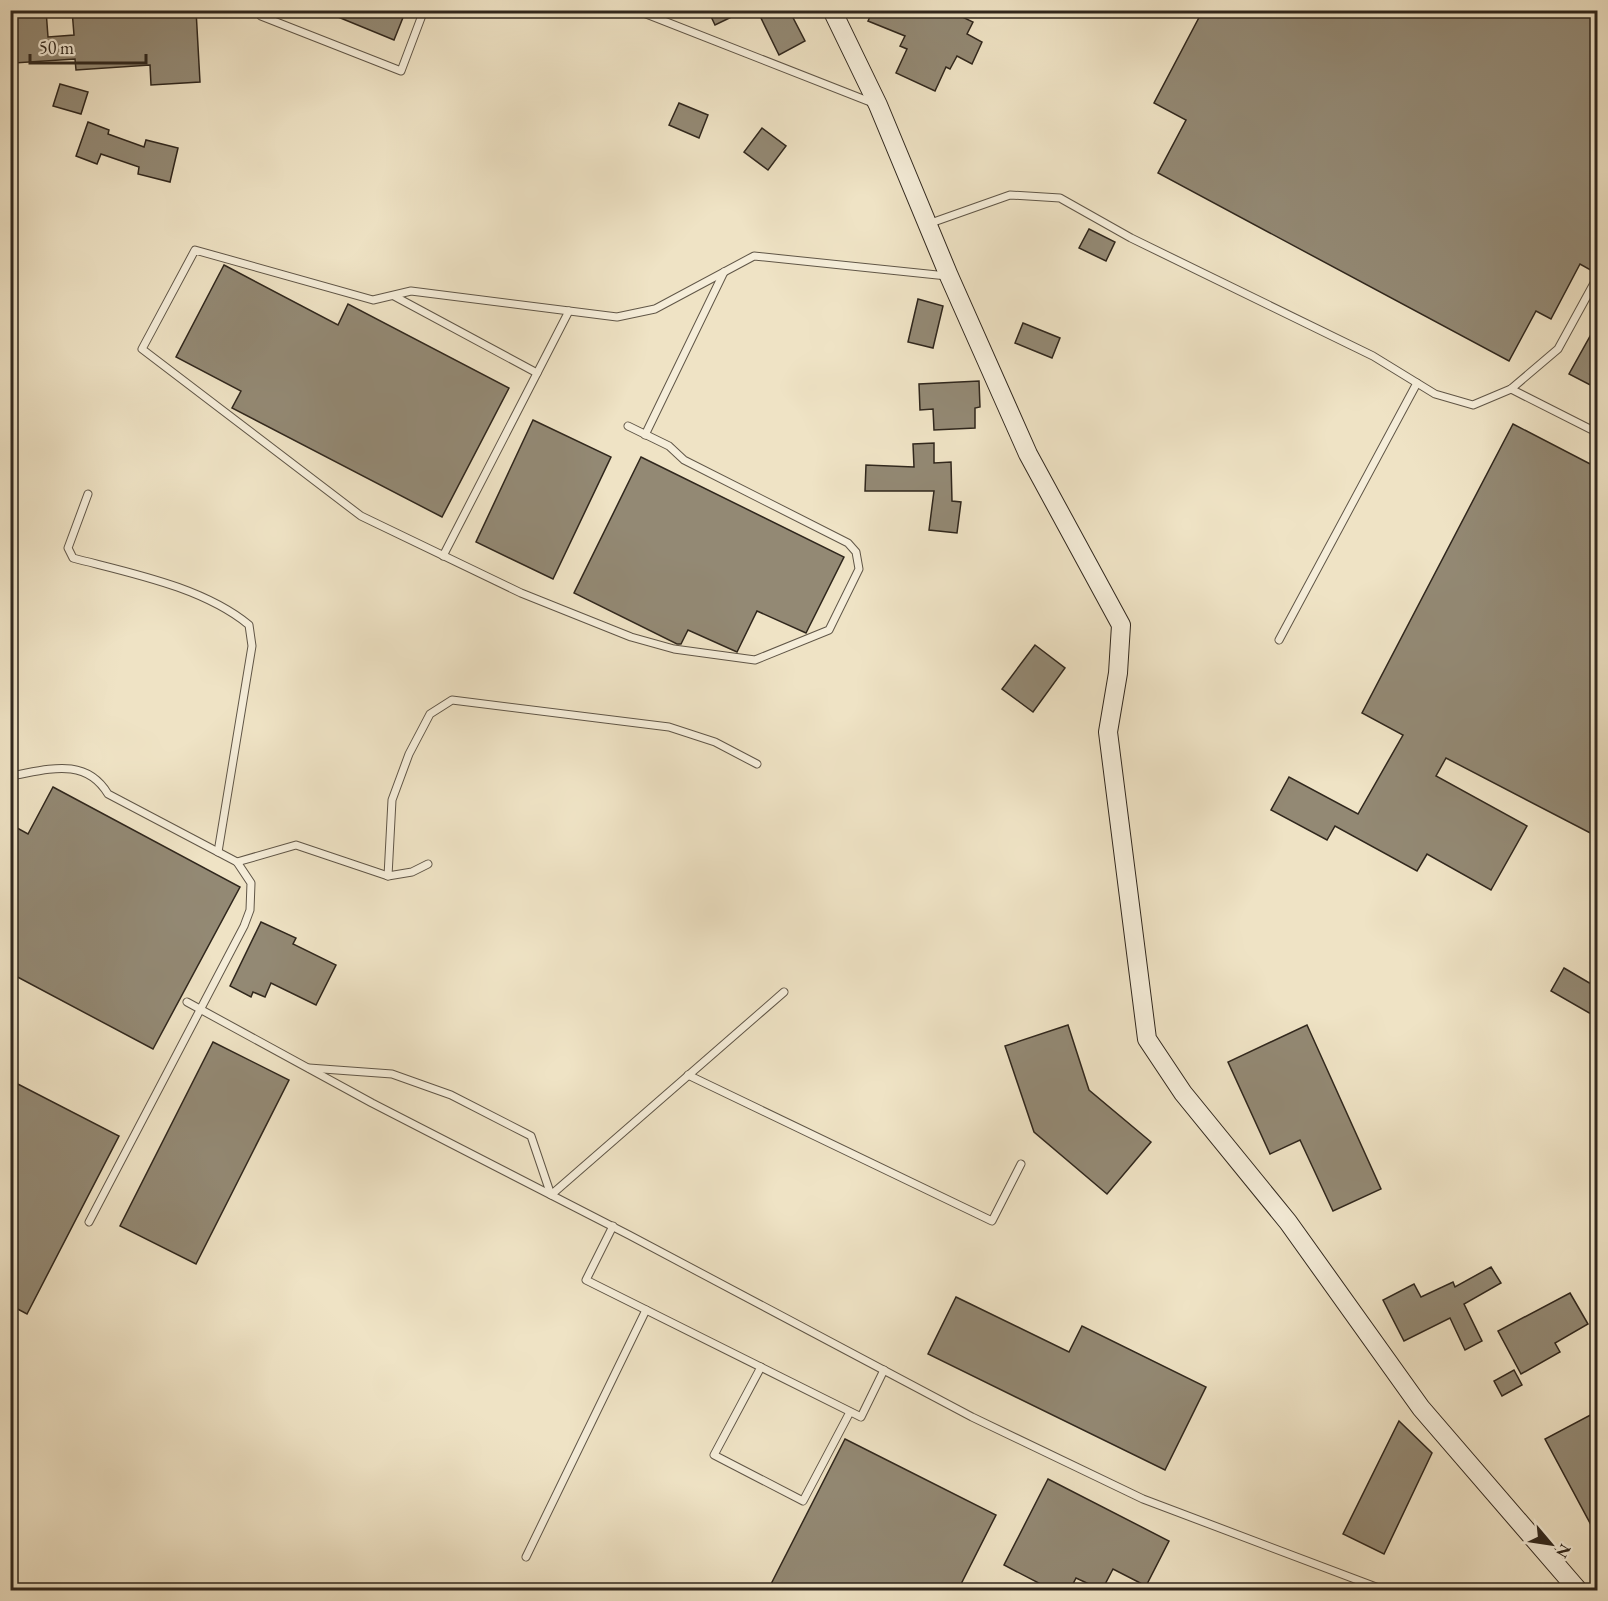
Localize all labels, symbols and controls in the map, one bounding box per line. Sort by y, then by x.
scale bar [30,27,146,65]
text: 50 m [39,36,74,59]
north arrow [1521,1514,1581,1574]
text: N [1551,1540,1576,1562]

